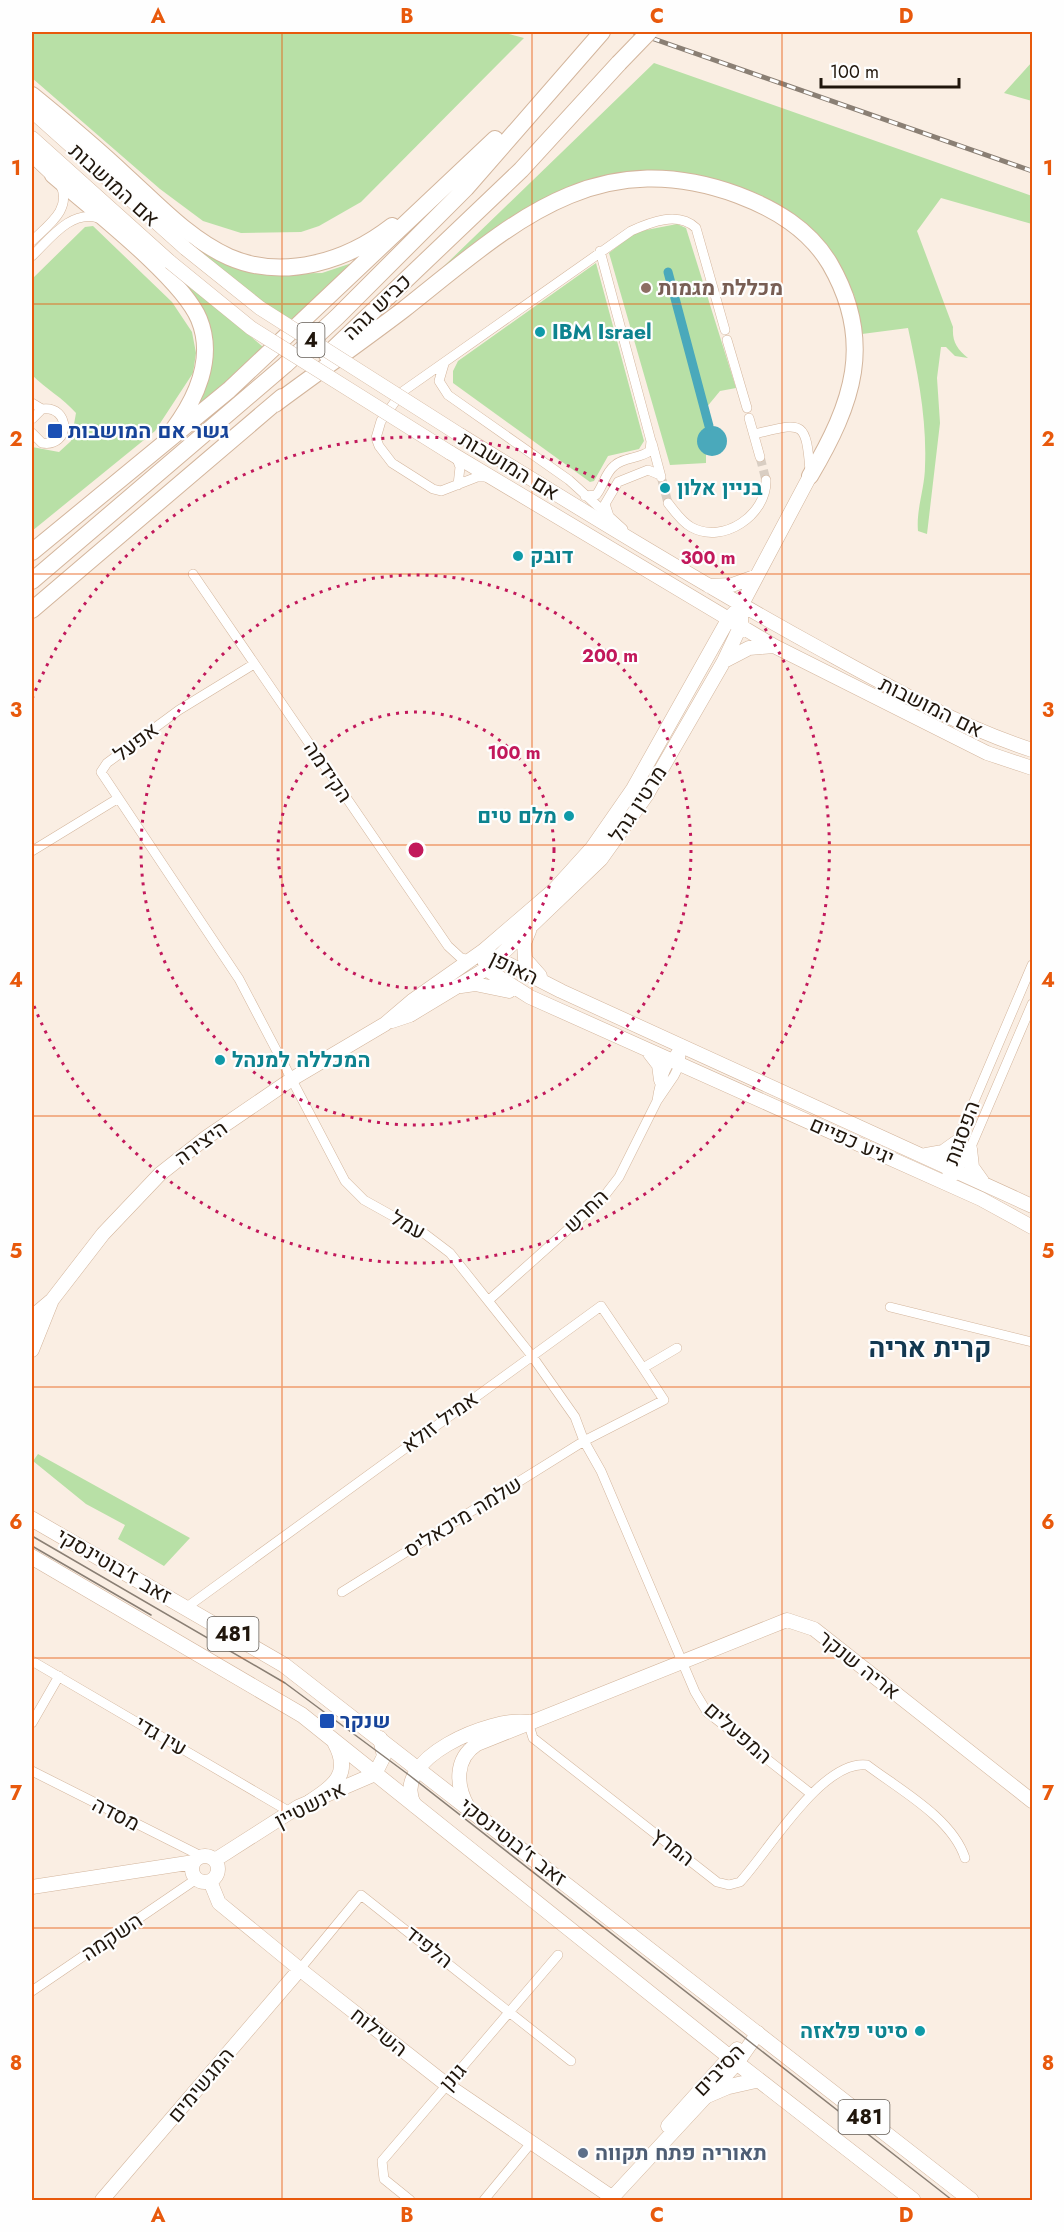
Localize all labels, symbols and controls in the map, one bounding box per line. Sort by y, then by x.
text: A [150,2,166,31]
text: B [400,2,414,31]
text: C [650,2,664,31]
text: D [899,2,913,31]
scale bar [821,51,959,89]
text: 100 m [830,59,879,85]
street label: אם המושבות [62,136,166,234]
text: 1 [11,154,21,183]
text: 1 [1043,154,1053,183]
street label: כביש גהה [336,267,418,347]
place label: מכללת מגמות [658,273,783,303]
marker: מכללת מגמות [639,281,653,295]
place label: IBM Israel [552,317,652,347]
road number: 4 [298,323,324,357]
marker: IBM Israel [533,325,547,339]
place label: גשר אם המושבות [68,416,229,446]
marker: גשר אם המושבות [46,422,64,440]
street label: אם המושבות [453,424,565,508]
text: 2 [9,425,23,454]
text: 2 [1041,425,1055,454]
place label: בניין אלון [677,473,763,503]
marker: בניין אלון [658,481,672,495]
place label: דובק [530,541,574,571]
text: 300 m [680,545,736,571]
marker: דובק [511,549,525,563]
text: 200 m [582,643,638,669]
street label: אם המושבות [874,669,988,745]
text: 3 [10,696,22,725]
text: 3 [1042,696,1054,725]
street label: אפעל [107,715,165,769]
street label: הקידמה [296,735,360,809]
text: 100 m [487,740,541,766]
street label: מרטין גהל [602,760,674,848]
place label: מלם טים [477,801,557,831]
marker: מלם טים [562,809,576,823]
centre of rings [406,840,426,860]
street label: האופן [484,943,544,993]
text: 4 [9,966,23,995]
text: 4 [1041,966,1055,995]
place label: המכללה למנהל [232,1045,371,1075]
marker: המכללה למנהל [213,1053,227,1067]
street label: הפסגות [937,1097,987,1169]
street label: יגיע כפיים [805,1109,899,1173]
street label: היצירה [168,1113,234,1173]
street label: החרש [557,1182,615,1240]
street label: עמל [385,1203,431,1247]
text: 5 [10,1237,23,1266]
text: 5 [1042,1237,1055,1266]
district label: קרית אריה [868,1328,992,1367]
street label: אמיל זולא [396,1384,484,1460]
street label: שלמה מיכאליס [398,1469,528,1565]
text: 6 [9,1508,23,1537]
text: 6 [1041,1508,1055,1537]
street label: זאב ז'בוטינסקי [51,1521,177,1611]
road number: 481 [208,1617,258,1651]
street label: אריה שנקר [812,1624,906,1706]
street label: המפעלים [697,1695,779,1771]
place label: שנקר [340,1706,390,1736]
street label: עין גדי [129,1709,193,1763]
marker: שנקר [318,1712,336,1730]
street label: אינשטיין [269,1774,351,1836]
text: 7 [10,1779,23,1808]
text: 7 [1042,1779,1055,1808]
street label: מסדה [87,1789,145,1839]
street label: זאב ז'בוטינסקי [453,1791,573,1893]
street label: המרץ [645,1821,701,1873]
street label: השקמה [76,1906,148,1968]
street label: הלפיד [399,1919,459,1975]
street label: השילוח [344,2000,414,2064]
place label: סיטי פלאזה [800,2016,908,2046]
marker: סיטי פלאזה [913,2024,927,2038]
street label: הסיבים [686,2037,752,2103]
street label: המגשימים [161,2041,241,2129]
text: 8 [10,2049,22,2078]
text: 8 [1042,2049,1054,2078]
street label: גונן [433,2057,473,2097]
road number: 481 [838,2100,890,2134]
place label: תאוריה פתח תקווה [595,2138,767,2168]
marker: תאוריה פתח תקווה [576,2146,590,2160]
text: A [150,2201,166,2230]
text: B [400,2201,414,2230]
text: C [650,2201,664,2230]
text: D [899,2201,913,2230]

